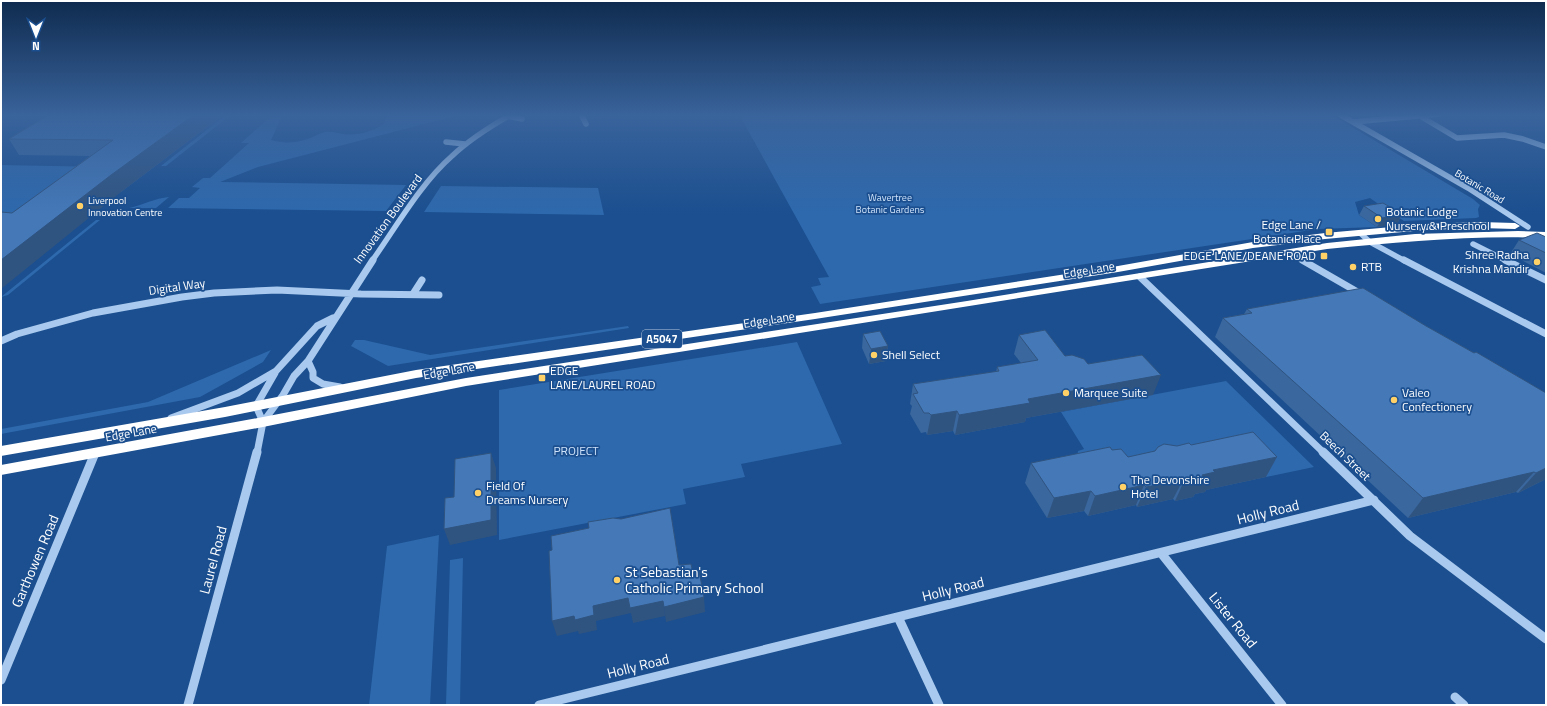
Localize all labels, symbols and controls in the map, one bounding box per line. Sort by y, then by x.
north arrow [16,16,56,56]
text: N [32,38,40,54]
street label: Botanic Road [1452,166,1507,207]
street label: Innovation Boulevard [348,170,427,268]
park label: Wavertree Botanic Gardens [856,190,925,217]
place label: Liverpool Innovation Centre [88,193,162,220]
marker: Liverpool Innovation Centre [75,201,85,211]
place label: Botanic Lodge Nursery & Preschool [1386,202,1490,235]
marker: Botanic Lodge Nursery & Preschool [1373,214,1383,224]
place label: Edge Lane / Botanic Place [1253,215,1321,248]
marker: Edge Lane / Botanic Place [1324,227,1334,237]
place label: Shree Radha Krishna Mandir [1453,245,1529,278]
place label: EDGE LANE/DEANE ROAD [1183,246,1316,265]
marker: EDGE LANE/DEANE ROAD [1319,251,1329,261]
street label: Edge Lane [1062,256,1116,283]
place label: RTB [1361,257,1382,276]
marker: Shree Radha Krishna Mandir [1532,257,1542,267]
marker: RTB [1348,262,1358,272]
street label: Digital Way [147,273,207,300]
street label: Edge Lane [742,306,796,333]
road number: A5047 [642,330,682,348]
place label: Shell Select [882,345,941,364]
marker: Shell Select [869,350,879,360]
street label: Edge Lane [422,357,476,384]
place label: EDGE LANE/LAUREL ROAD [550,361,656,394]
marker: EDGE LANE/LAUREL ROAD [537,373,547,383]
place label: Marquee Suite [1074,383,1147,402]
place label: Valeo Confectionery [1402,383,1472,416]
marker: Marquee Suite [1061,388,1071,398]
marker: Valeo Confectionery [1389,395,1399,405]
street label: Edge Lane [104,419,158,446]
street label: Beech Street [1315,426,1376,486]
park label: PROJECT [553,441,599,460]
place label: The Devonshire Hotel [1131,470,1209,503]
place label: Field Of Dreams Nursery [486,476,569,509]
marker: The Devonshire Hotel [1118,482,1128,492]
marker: Field Of Dreams Nursery [473,488,483,498]
street label: Holly Road [1235,494,1301,529]
street label: Garthowen Road [6,511,64,610]
street label: Laurel Road [193,524,232,596]
place label: St Sebastian's Catholic Primary School [625,561,764,598]
street label: Holly Road [920,571,986,606]
marker: St Sebastian's Catholic Primary School [612,575,622,585]
street label: Lister Road [1204,587,1262,652]
street label: Holly Road [605,648,671,683]

